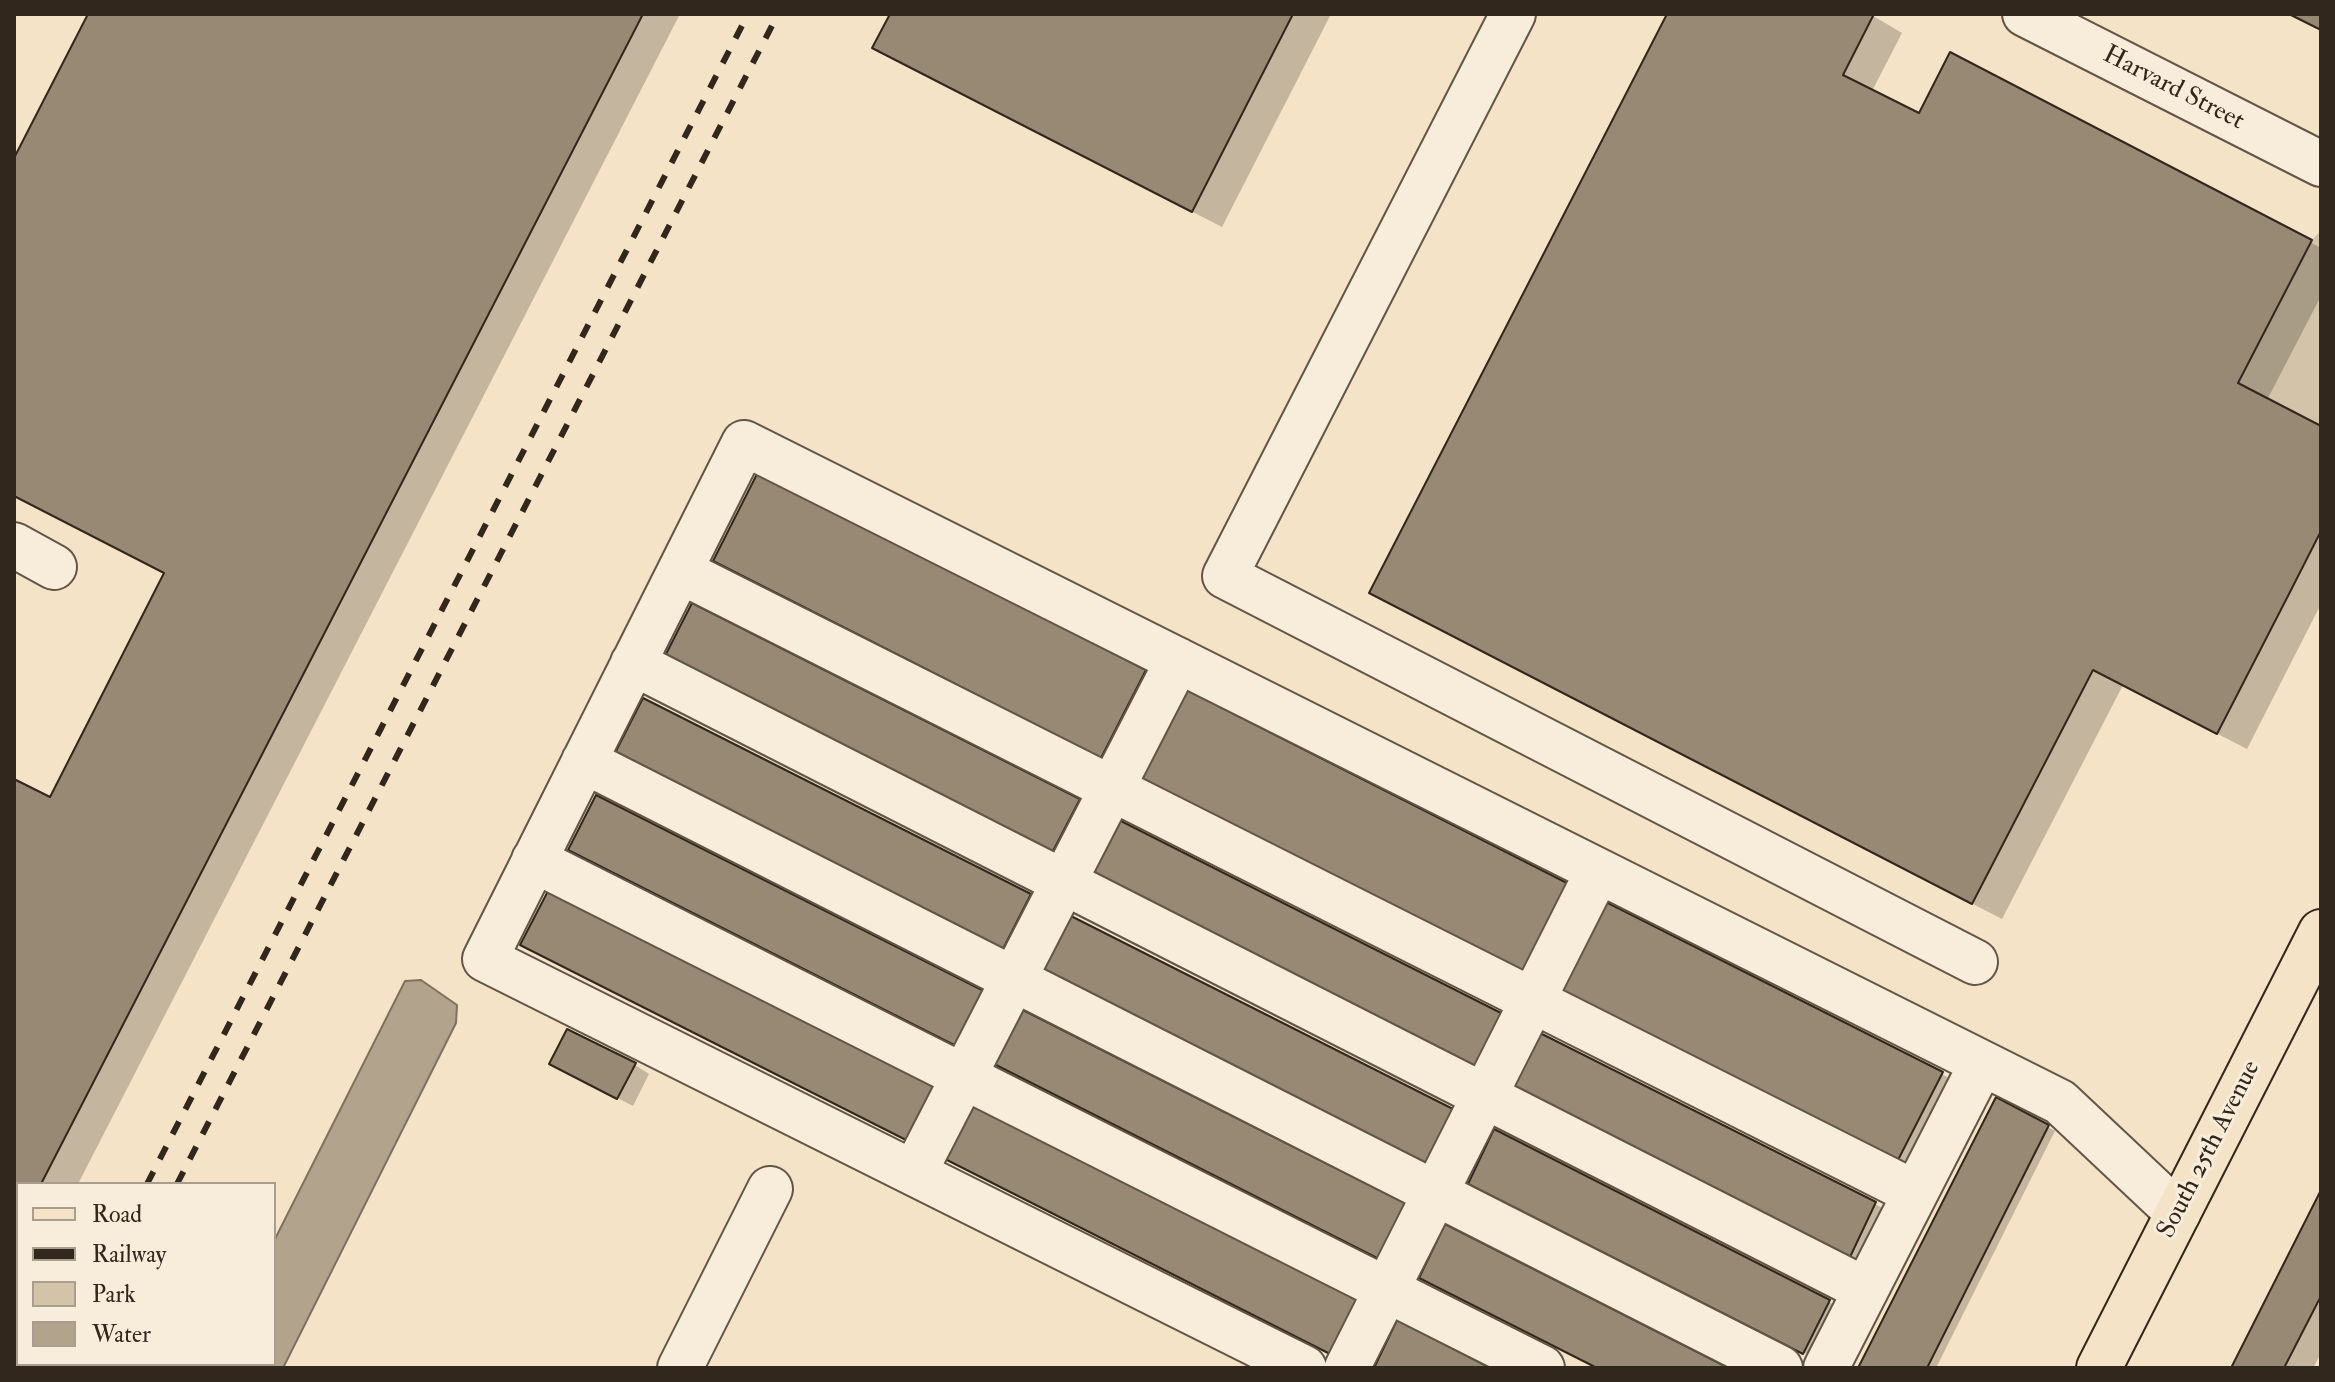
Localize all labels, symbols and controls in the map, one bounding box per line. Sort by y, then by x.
street label: Harvard Street [2097,40,2249,138]
street label: South 25th Avenue [2152,1056,2268,1244]
legend [16,1182,276,1366]
text: Road [92,1199,142,1230]
text: Railway [92,1239,166,1270]
text: Park [92,1279,136,1310]
text: Water [92,1319,151,1350]

